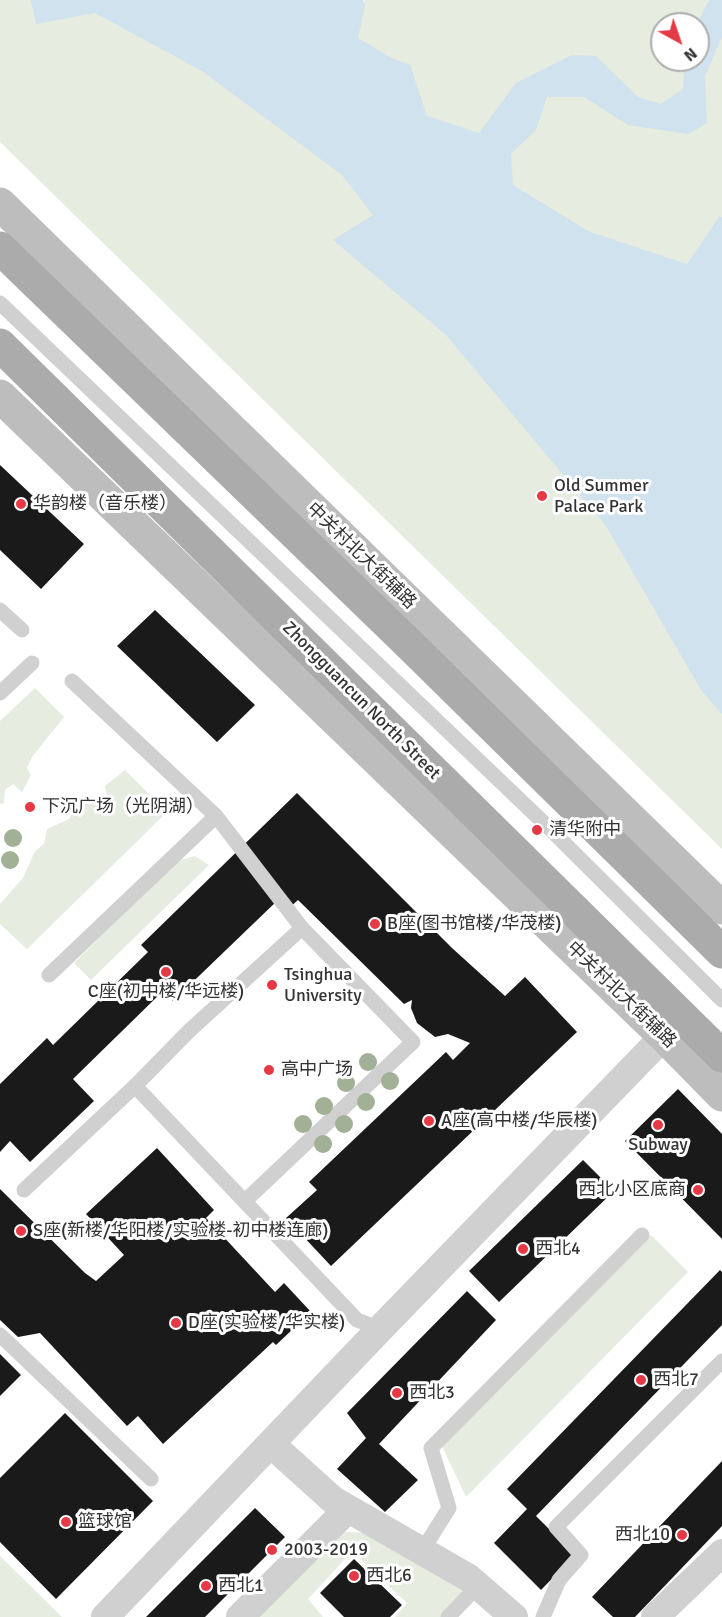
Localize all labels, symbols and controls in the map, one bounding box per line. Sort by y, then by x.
north arrow [650,12,710,72]
text: N [680,43,701,65]
place label: Old Summer Palace Park [554,475,649,518]
marker: Old Summer Palace Park [535,489,549,503]
place label: 华韵楼（音乐楼） [33,493,177,515]
marker: 华韵楼（音乐楼） [14,497,28,511]
street label: 中关村北大街辅路 [302,498,420,614]
street label: Zhongguancun North Street [278,618,444,784]
place label: 下沉广场（光阴湖） [42,796,204,818]
marker: 下沉广场（光阴湖） [23,800,37,814]
place label: 清华附中 [549,819,621,841]
marker: 清华附中 [530,823,544,837]
place label: B座(图书馆楼/华茂楼) [387,913,561,935]
marker: B座(图书馆楼/华茂楼) [368,917,382,931]
street label: 中关村北大街辅路 [562,937,680,1053]
place label: Tsinghua University [284,964,362,1006]
marker: C座(初中楼/华远楼) [159,965,173,979]
marker: Tsinghua University [265,978,279,992]
place label: C座(初中楼/华远楼) [88,981,244,1003]
place label: 高中广场 [281,1059,353,1081]
marker: 高中广场 [262,1063,276,1077]
place label: A座(高中楼/华辰楼) [441,1110,598,1132]
marker: A座(高中楼/华辰楼) [422,1114,436,1128]
marker: Subway [651,1118,665,1132]
place label: Subway [628,1134,688,1156]
place label: 西北小区底商 [578,1179,686,1201]
marker: 西北小区底商 [691,1183,705,1197]
place label: S座(新楼/华阳楼/实验楼-初中楼连廊) [33,1220,328,1242]
marker: S座(新楼/华阳楼/实验楼-初中楼连廊) [14,1224,28,1238]
place label: 西北4 [535,1238,581,1260]
marker: 西北4 [516,1242,530,1256]
place label: D座(实验楼/华实楼) [188,1312,345,1334]
marker: D座(实验楼/华实楼) [169,1316,183,1330]
place label: 西北7 [653,1369,699,1391]
marker: 西北7 [634,1373,648,1387]
place label: 西北3 [409,1382,455,1404]
marker: 西北3 [390,1386,404,1400]
place label: 篮球馆 [78,1511,132,1533]
marker: 篮球馆 [59,1515,73,1529]
place label: 西北10 [615,1524,670,1546]
marker: 西北10 [675,1528,689,1542]
place label: 2003-2019 [284,1539,368,1561]
marker: 2003-2019 [265,1543,279,1557]
place label: 西北6 [366,1565,412,1587]
marker: 西北6 [347,1569,361,1583]
place label: 西北1 [218,1575,264,1597]
marker: 西北1 [199,1579,213,1593]

